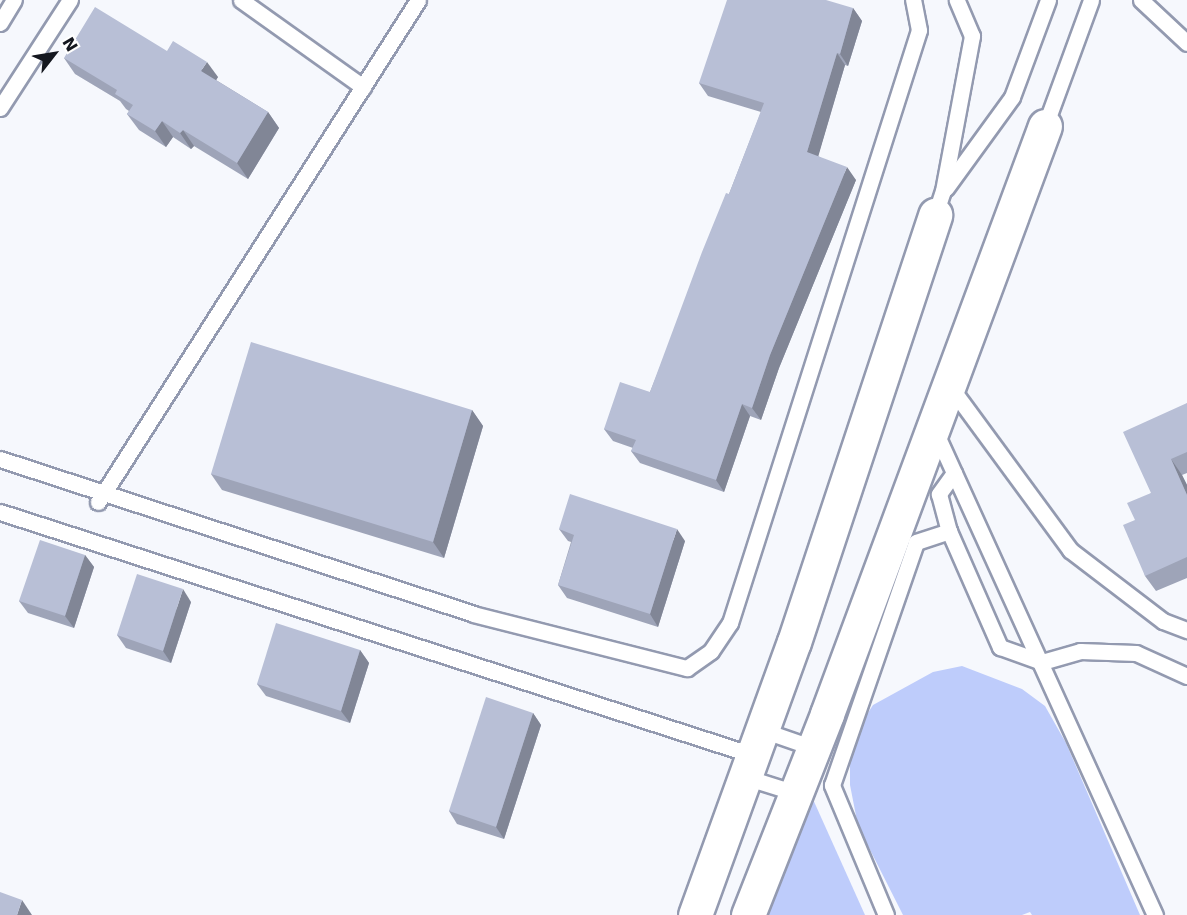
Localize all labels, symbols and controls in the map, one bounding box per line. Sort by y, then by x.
north arrow [24,24,84,84]
text: N [58,34,81,55]

